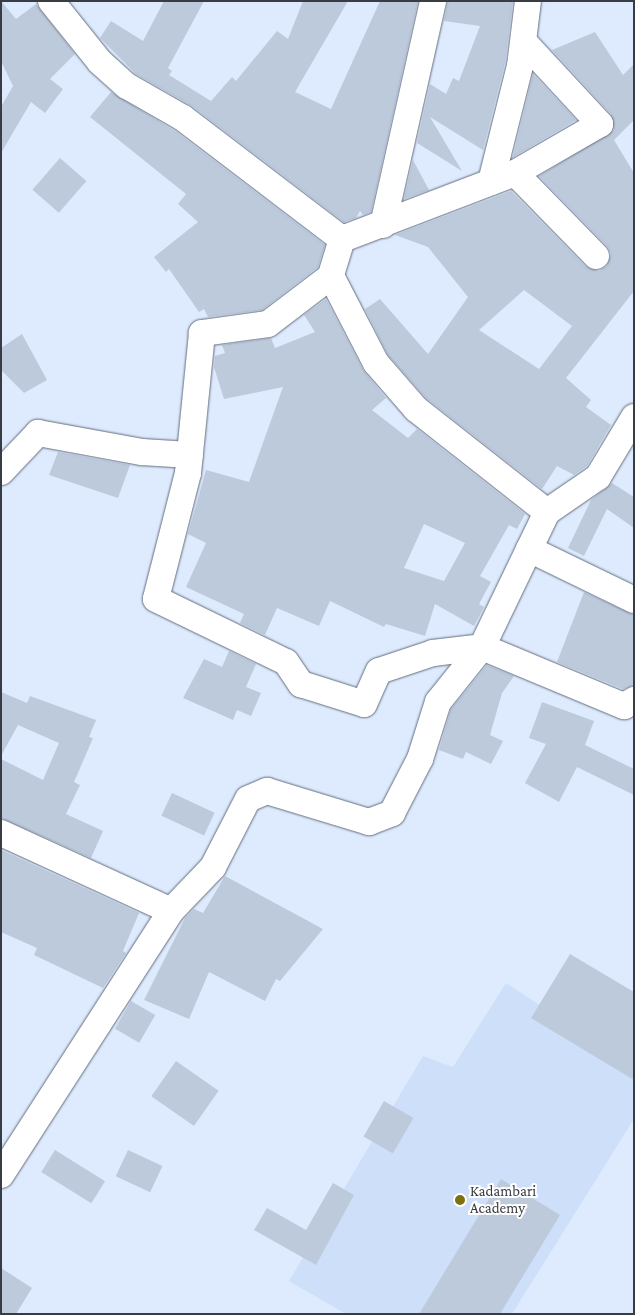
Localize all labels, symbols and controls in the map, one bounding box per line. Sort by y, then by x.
place label: Kadambari Academy [470,1182,536,1217]
marker: Kadambari Academy [454,1194,466,1206]

